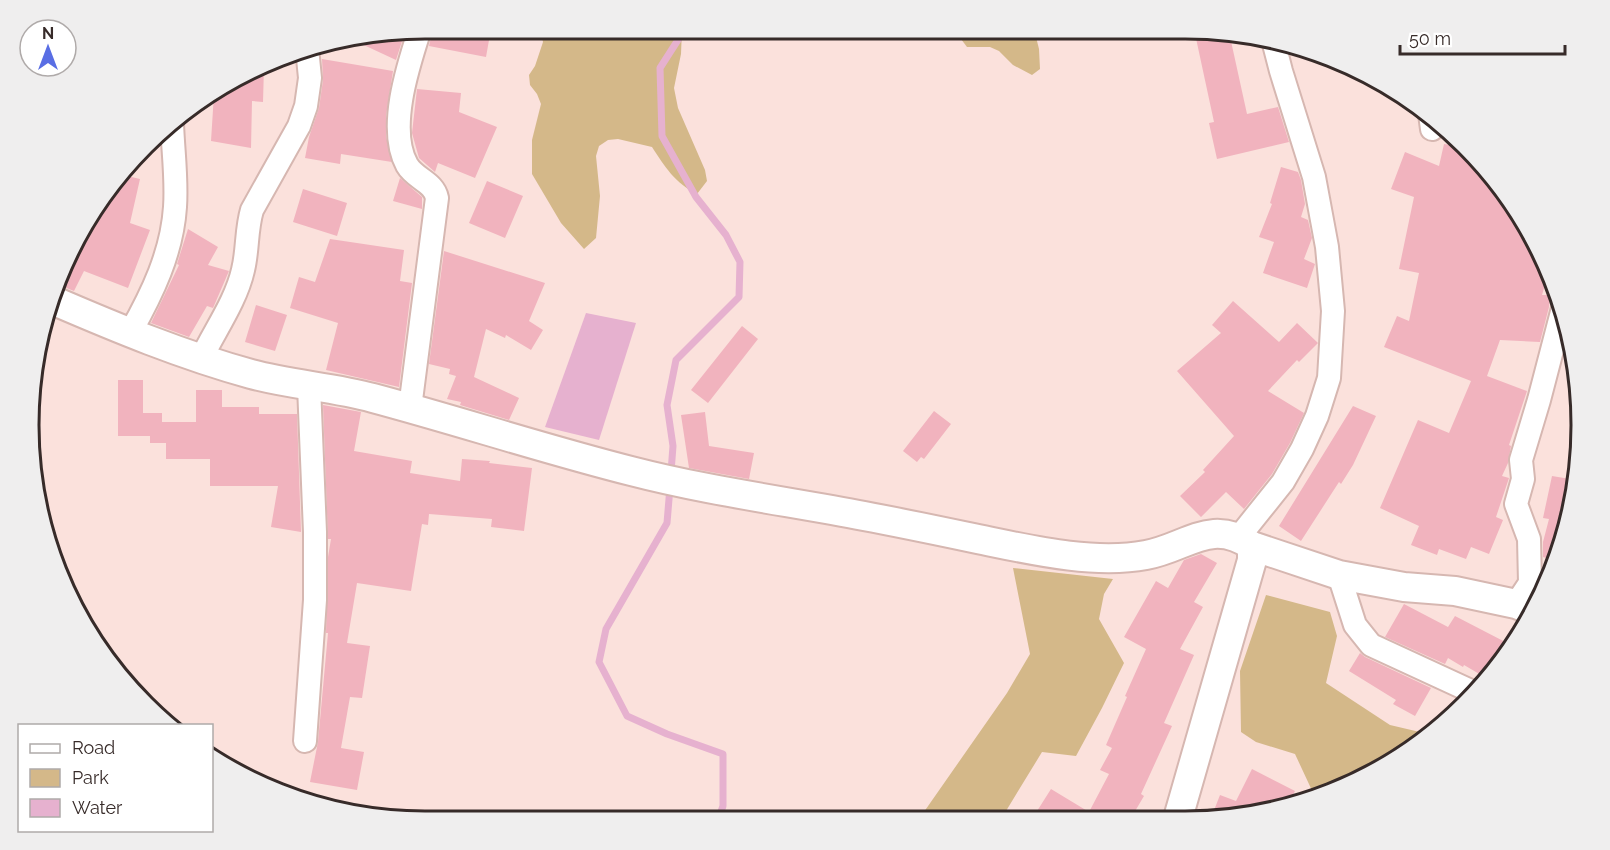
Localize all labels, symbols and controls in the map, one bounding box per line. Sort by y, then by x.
north arrow [18,18,78,78]
scale bar [1400,18,1565,56]
text: N [42,24,54,43]
text: 50 m [1409,28,1451,49]
legend [18,724,213,832]
text: Road [72,737,115,758]
text: Park [72,767,109,788]
text: Water [72,797,123,818]

